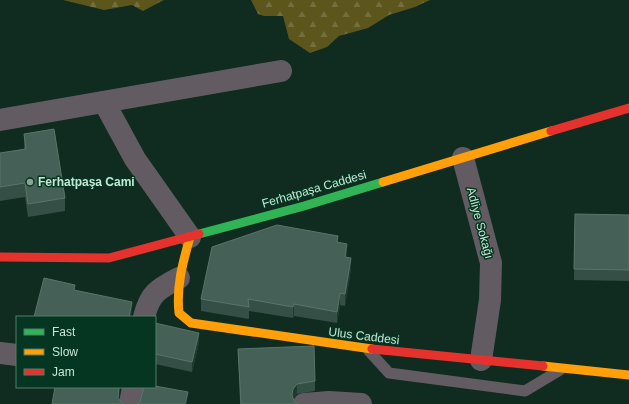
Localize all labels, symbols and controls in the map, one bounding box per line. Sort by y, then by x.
street label: Ferhatpaşa Caddesi [260,167,368,211]
place label: Ferhatpaşa Cami [38,175,135,189]
marker: Ferhatpaşa Cami [25,177,35,187]
street label: Adliye Sokağı [464,186,496,260]
legend [16,316,156,388]
text: Fast [52,325,76,339]
street label: Ulus Caddesi [328,325,400,347]
text: Slow [52,345,78,359]
text: Jam [52,365,75,379]

